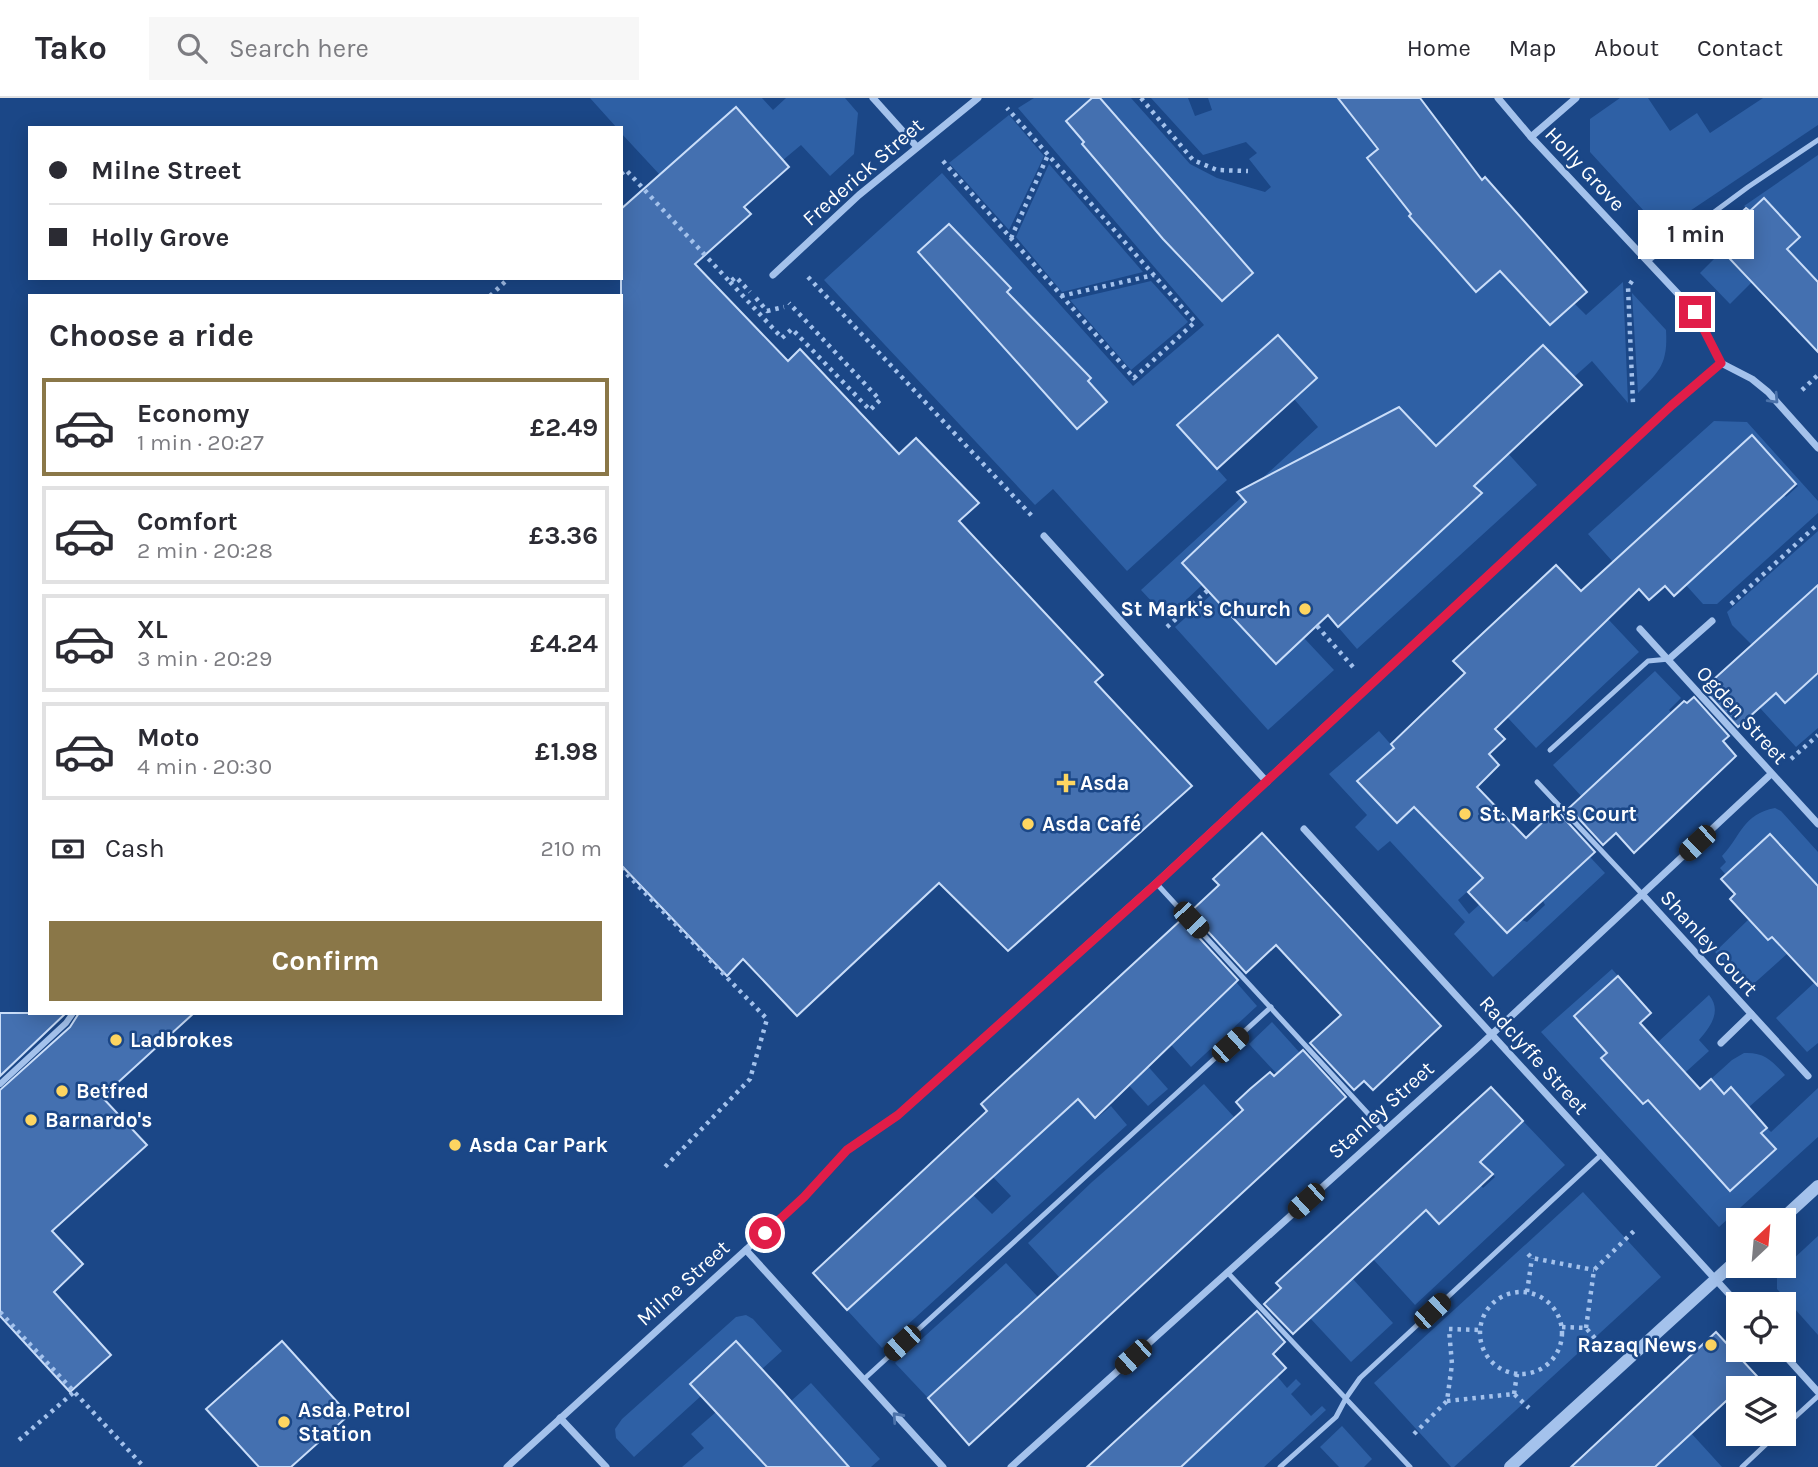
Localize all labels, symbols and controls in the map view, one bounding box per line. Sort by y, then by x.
search box [149,17,639,80]
text: Tako [35,29,107,67]
icon: search [173,29,211,67]
text: Search here [229,33,369,64]
text: Home [1407,34,1471,62]
text: Map [1509,34,1556,62]
text: About [1594,34,1659,62]
text: Contact [1697,34,1783,62]
street label: Frederick Street [798,113,928,231]
street label: Holly Grove [1540,122,1630,216]
text: Milne Street [91,155,242,186]
callout: 1 min [1637,211,1753,260]
text: 1 min [1667,221,1725,248]
text: Holly Grove [91,222,229,253]
route end [1679,296,1711,328]
text: Choose a ride [49,317,254,354]
one-way arrow [1766,391,1778,404]
icon: car [53,396,116,459]
text: Economy [137,398,249,429]
text: £2.49 [530,412,598,443]
text: 1 min · 20:27 [137,429,264,456]
icon: car [53,504,116,567]
text: Comfort [137,506,238,537]
text: £3.36 [529,520,598,551]
text: 2 min · 20:28 [137,537,273,564]
place label: St Mark's Church [1121,597,1291,621]
marker: St Mark's Church [1297,601,1313,617]
icon: car [53,612,116,675]
text: XL [137,614,168,645]
text: £4.24 [530,628,598,659]
text: 3 min · 20:29 [137,645,272,672]
street label: Ogden Street [1692,661,1792,769]
icon: car [53,720,116,783]
text: Moto [137,722,199,753]
text: £1.98 [535,736,598,767]
text: 4 min · 20:30 [137,753,272,780]
place label: Asda [1080,771,1129,795]
marker: Asda [1058,775,1074,791]
place label: St. Mark's Court [1479,802,1637,826]
marker: St. Mark's Court [1457,806,1473,822]
place label: Asda Café [1042,812,1141,836]
marker: Asda Café [1020,816,1036,832]
car [1675,821,1720,865]
icon: cash [49,830,87,868]
text: Cash [105,833,165,864]
text: 210 m [540,835,602,862]
street label: Shanley Court [1655,885,1763,1001]
car [1169,897,1214,943]
button: Confirm [49,921,602,1001]
street label: Radclyffe Street [1475,991,1594,1119]
car [1208,1023,1253,1067]
place label: Ladbrokes [130,1028,233,1052]
marker: Ladbrokes [108,1032,124,1048]
street label: Stanley Street [1323,1056,1439,1164]
place label: Betfred [76,1079,149,1103]
marker: Betfred [54,1083,70,1099]
place label: Barnardo's [45,1108,152,1132]
marker: Barnardo's [23,1112,39,1128]
place label: Asda Car Park [469,1133,609,1157]
marker: Asda Car Park [447,1137,463,1153]
car [1284,1179,1329,1223]
north arrow [1726,1208,1796,1278]
map controls [1726,1208,1796,1446]
route start [749,1217,781,1249]
street label: Milne Street [632,1235,734,1331]
car [1410,1289,1455,1333]
button: locate [1726,1292,1796,1362]
car [880,1321,925,1365]
place label: Razaq News [1577,1333,1697,1358]
car [1111,1335,1156,1379]
marker: Razaq News [1703,1337,1719,1353]
button: layers [1726,1376,1796,1446]
place label: Asda Petrol Station [298,1398,411,1446]
one-way arrow [892,1412,905,1425]
marker: Asda Petrol Station [276,1414,292,1430]

